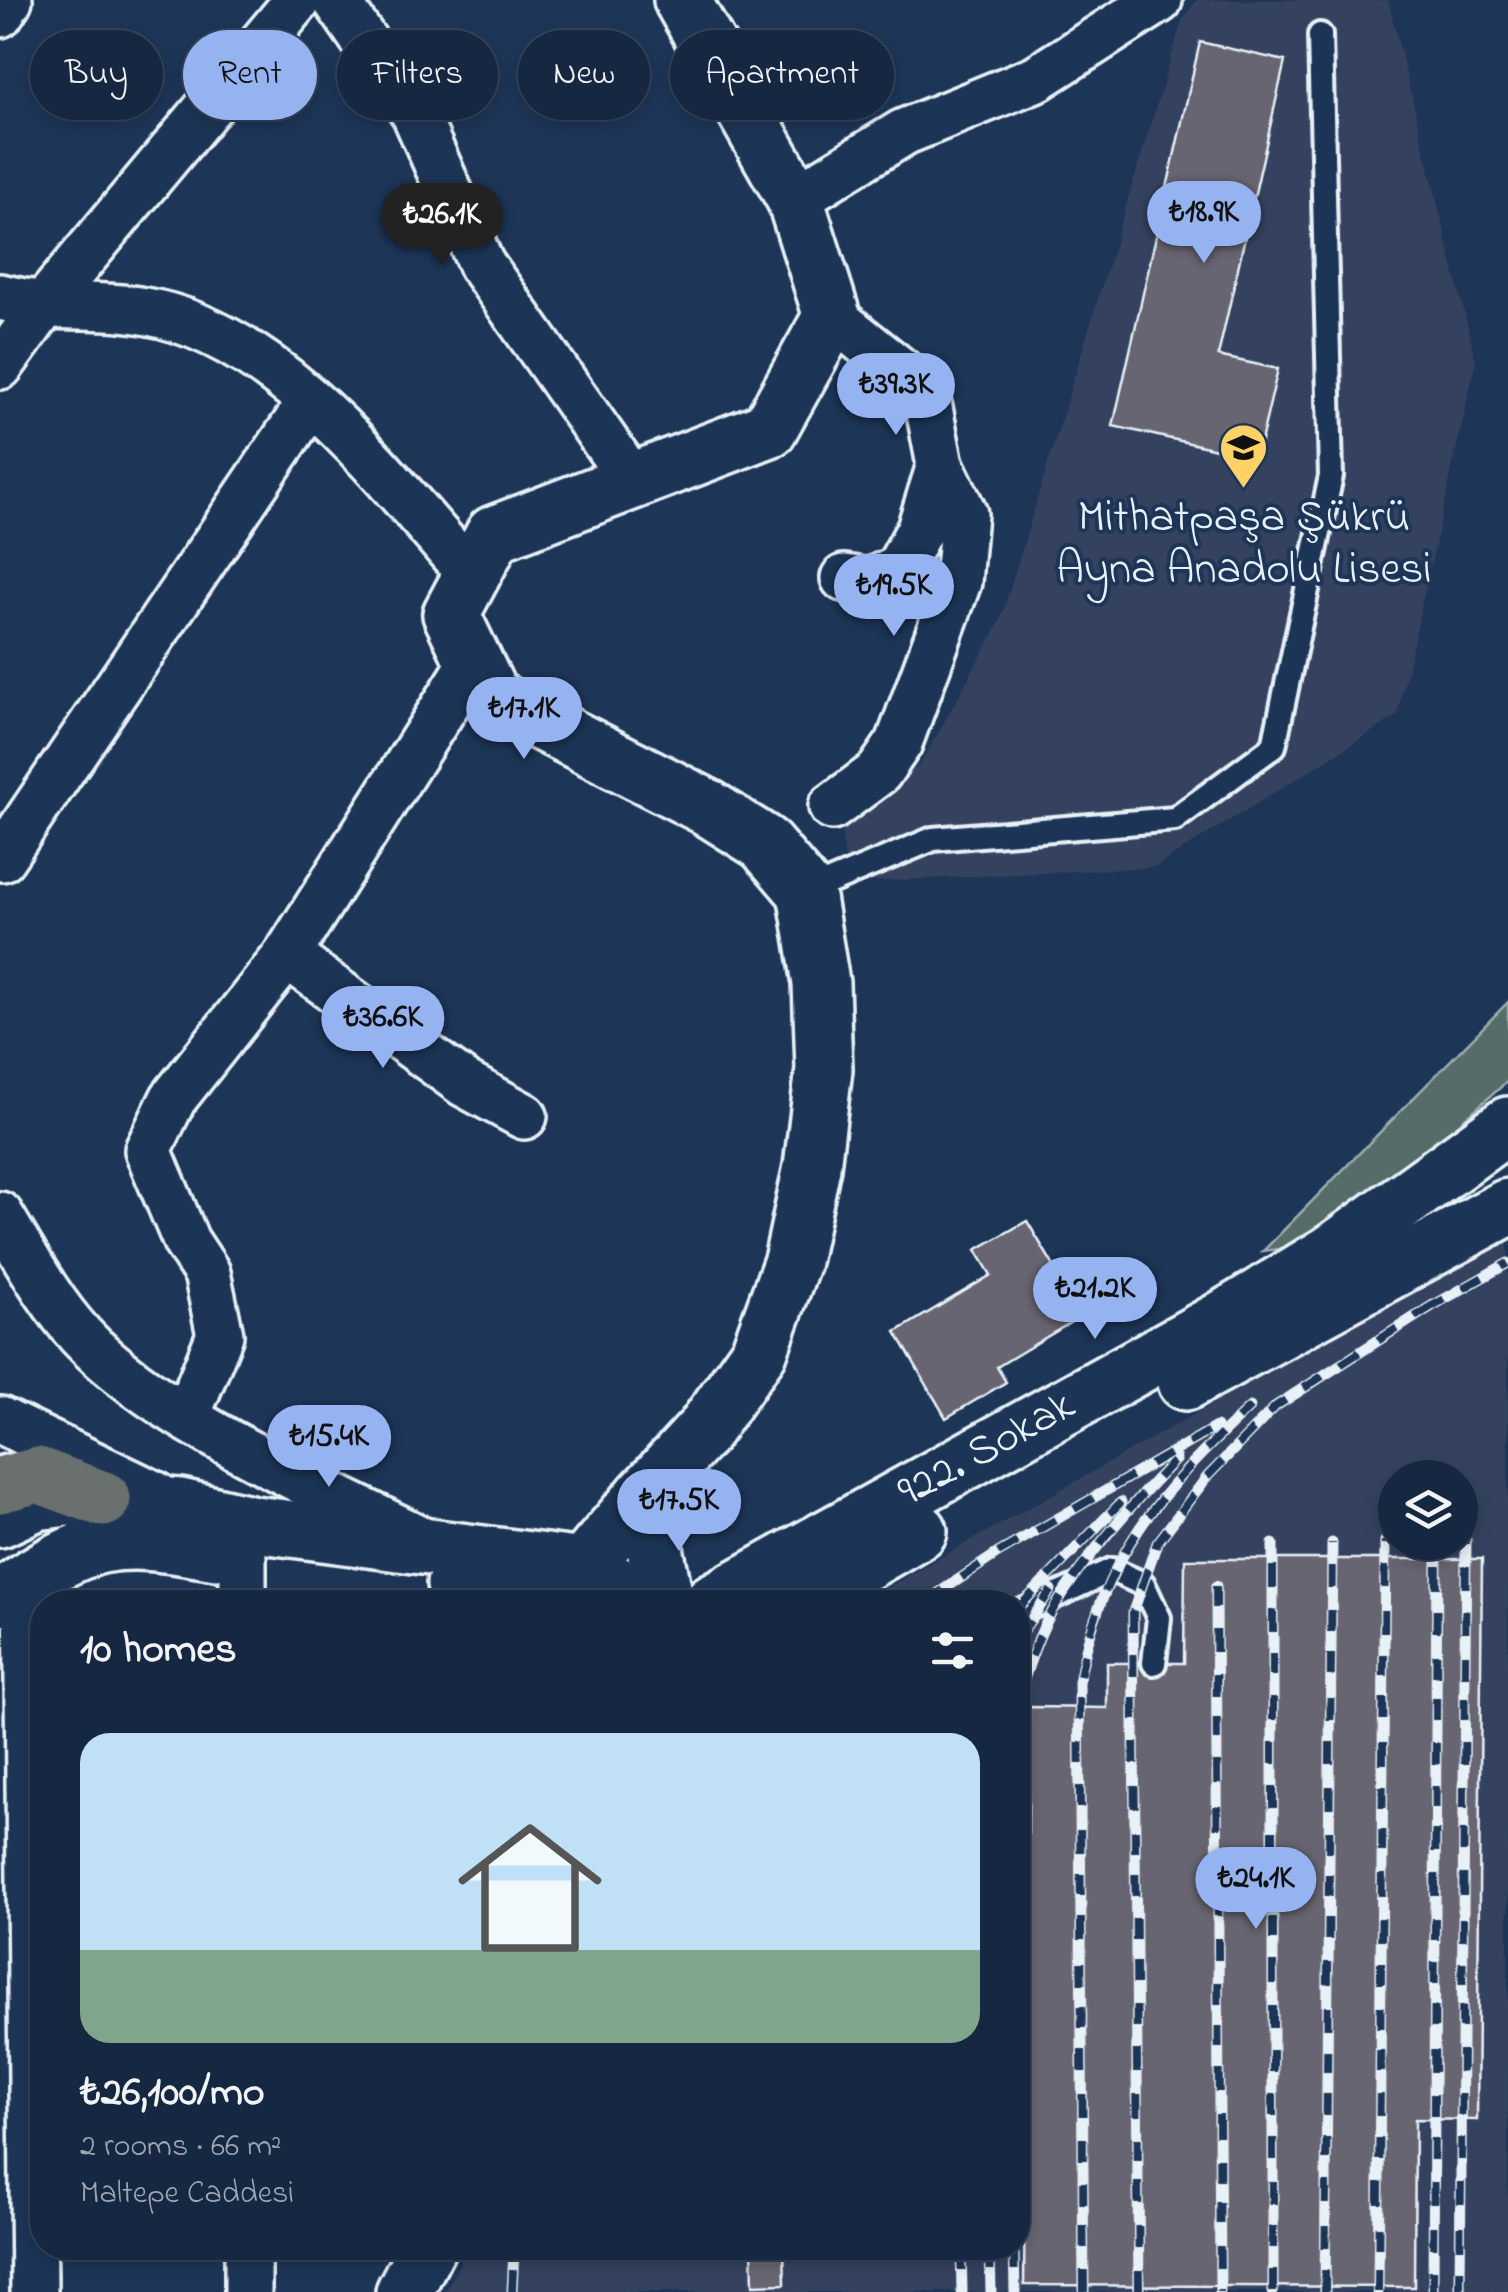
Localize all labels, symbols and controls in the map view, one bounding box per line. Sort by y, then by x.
chip: Buy [30,30,163,120]
chip: Rent [183,30,317,120]
chip: Filters [337,30,498,120]
chip: New [518,30,650,120]
chip: Apartment [670,30,894,120]
pin: ₺18.9K [1123,181,1285,266]
pin: ₺26.1K [361,183,523,268]
text: ₺18.9K [1169,190,1239,237]
text: ₺26.1K [403,192,481,239]
pin: ₺39.3K [815,353,977,438]
text: ₺39.3K [859,362,933,409]
school or university icon: Mithatpaşa Şükrü Ayna Anadolu Lisesi [1218,422,1270,490]
place label: Mithatpaşa Şükrü Ayna Anadolu Lisesi [1056,486,1432,604]
pin: ₺19.5K [813,554,975,639]
text: ₺19.5K [856,563,932,610]
pin: ₺17.1K [443,677,605,762]
text: ₺17.1K [488,686,560,733]
pin: ₺36.6K [302,986,464,1071]
text: ₺36.6K [343,995,423,1042]
pin: ₺21.2K [1014,1257,1176,1342]
text: ₺21.2K [1055,1266,1135,1313]
street label: 922. Sokak [886,1374,1088,1526]
pin: ₺15.4K [248,1405,410,1490]
text: ₺15.4K [289,1414,369,1461]
map controls [1378,1460,1478,1560]
button: layers [1378,1460,1478,1560]
pin: ₺17.5K [598,1469,760,1554]
text: ₺17.5K [639,1478,719,1525]
text: 10 homes [80,1620,237,1681]
icon: filters [925,1623,980,1678]
icon: home [440,1798,620,1978]
pin: ₺24.1K [1175,1847,1337,1932]
text: ₺24.1K [1217,1856,1295,1903]
text: ₺26,100/mo [80,2063,265,2124]
text: 2 rooms · 66 m² [80,2124,282,2171]
text: Maltepe Caddesi [80,2171,294,2218]

